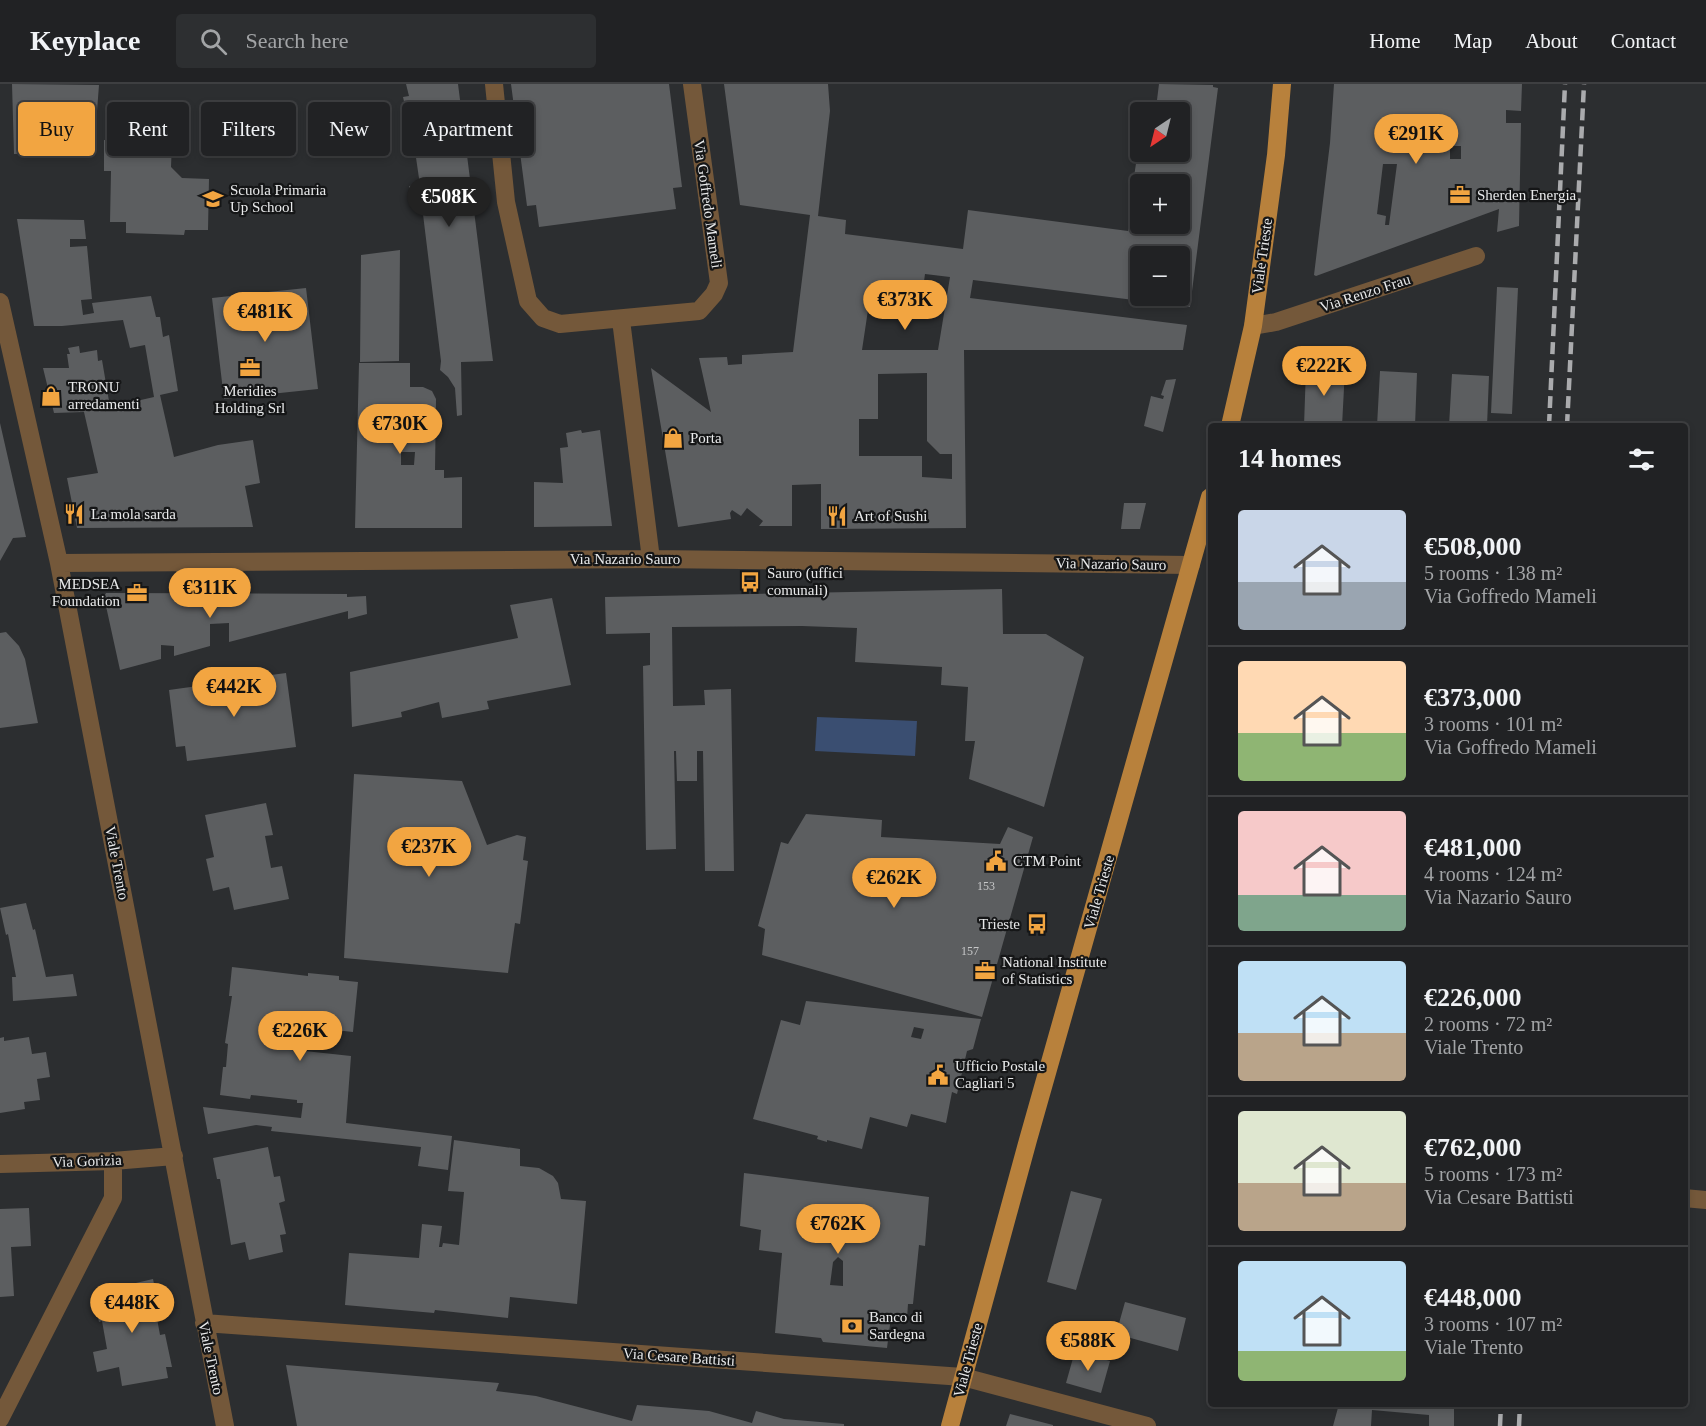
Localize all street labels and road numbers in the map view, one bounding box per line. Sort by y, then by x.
street label: Via Goffredo Mameli [691,139,725,269]
street label: Viale Trieste [1249,217,1275,295]
street label: Via Renzo Frau [1318,271,1413,315]
street label: Via Nazario Sauro [570,551,680,567]
street label: Via Nazario Sauro [1056,555,1166,573]
street label: Viale Trento [102,825,132,901]
street label: Viale Trieste [1081,853,1117,931]
street label: Via Gorizia [52,1152,122,1170]
street label: Viale Trento [195,1320,227,1396]
street label: Viale Trieste [950,1321,986,1399]
street label: Via Cesare Battisti [622,1345,736,1369]

